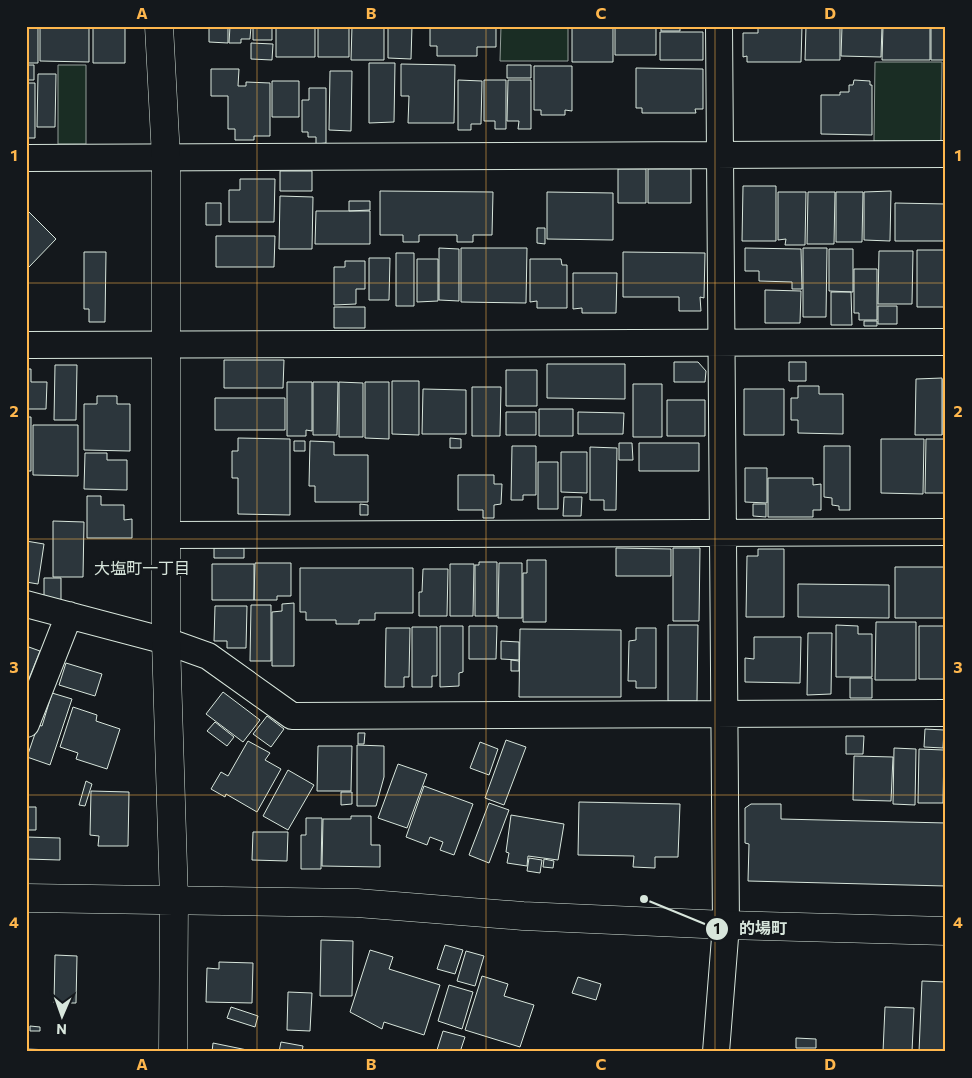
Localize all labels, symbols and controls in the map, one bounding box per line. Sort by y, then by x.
text: A [136,3,148,22]
text: B [366,3,377,22]
text: C [596,3,607,22]
text: D [824,3,836,22]
text: 1 [10,145,18,164]
text: 1 [954,145,962,164]
text: 2 [9,401,19,420]
text: 2 [953,401,963,420]
district label: 大塩町一丁目 [94,558,190,577]
text: 3 [9,657,19,676]
text: 3 [953,657,963,676]
text: 4 [9,912,19,931]
text: 4 [953,912,963,931]
callout: 的場町 [704,913,797,944]
text: 的場町 [739,918,787,937]
text: 1 [714,919,720,937]
north arrow [38,990,88,1040]
text: N [56,1021,67,1038]
text: A [136,1054,148,1073]
text: B [366,1054,377,1073]
text: C [596,1054,607,1073]
text: D [824,1054,836,1073]

